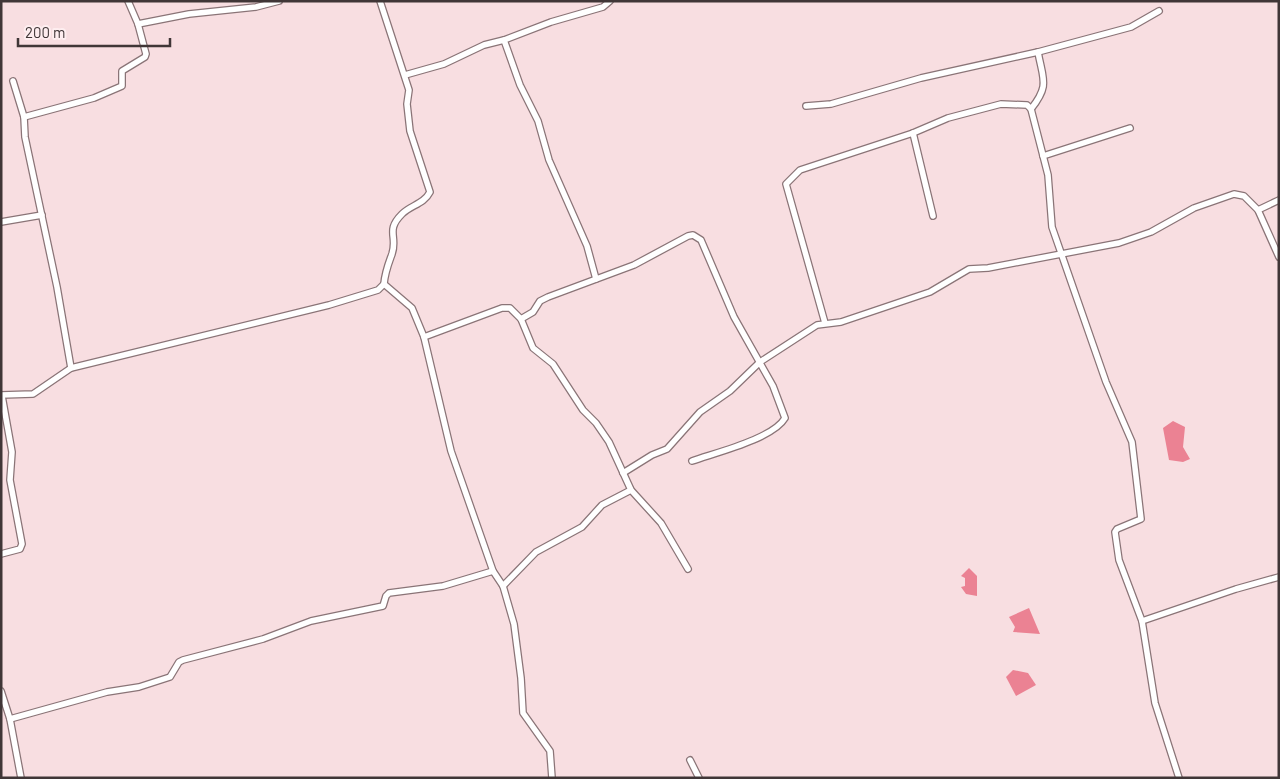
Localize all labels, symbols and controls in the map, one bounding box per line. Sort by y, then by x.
scale bar [18,15,170,47]
text: 200 m [25,23,65,41]

